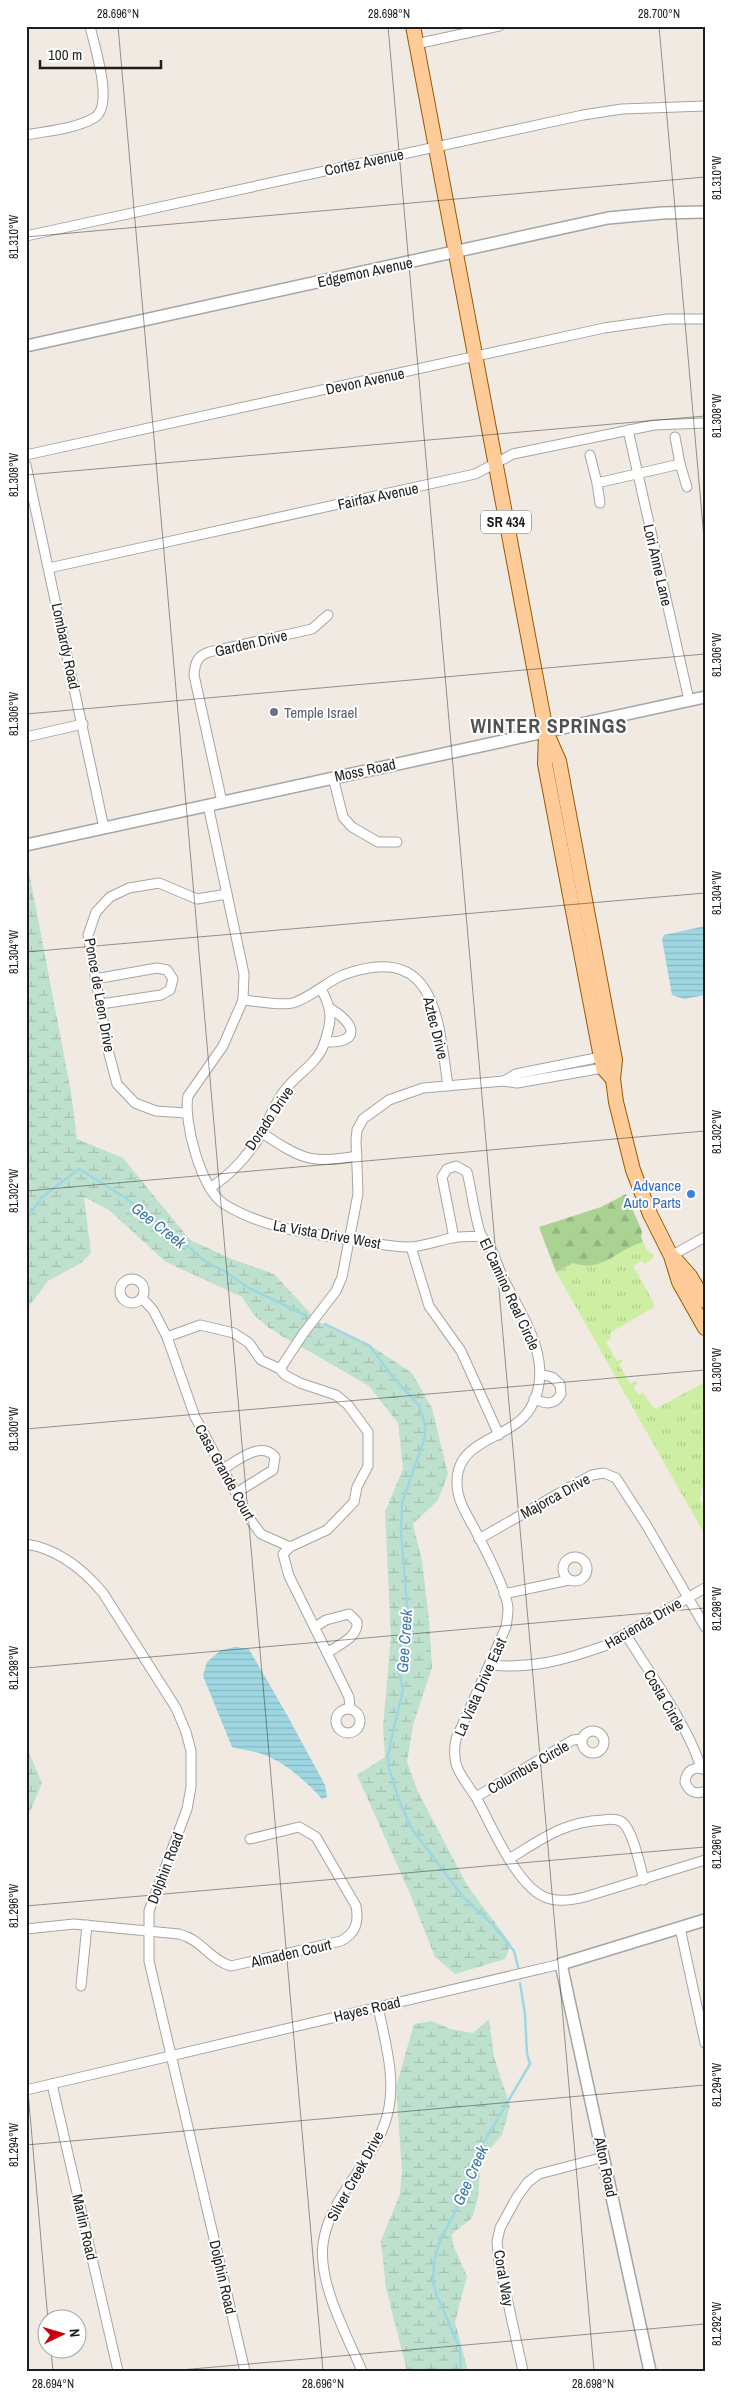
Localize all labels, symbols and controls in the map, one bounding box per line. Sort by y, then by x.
text: 28.696°N [97,6,139,22]
text: 28.698°N [368,6,410,22]
text: 28.700°N [638,6,680,22]
scale bar [40,38,161,70]
text: 100 m [48,44,82,65]
street label: Cortez Avenue [322,143,406,181]
text: 81.310°W [709,155,725,200]
text: 81.310°W [6,214,22,259]
street label: Edgemon Avenue [315,252,415,292]
street label: Devon Avenue [324,362,406,400]
text: 81.308°W [709,393,725,438]
text: 81.308°W [6,452,22,497]
street label: Fairfax Avenue [336,477,420,515]
road number: SR 434 [481,511,531,534]
street label: Lori Anne Lane [638,522,678,608]
street label: Lombardy Road [47,601,85,691]
street label: Garden Drive [213,624,289,662]
text: 81.306°W [709,632,725,677]
text: 81.306°W [6,691,22,736]
place label: Temple Israel [284,702,357,723]
marker: Temple Israel [268,706,280,718]
district label: WINTER SPRINGS [470,712,628,739]
street label: Moss Road [332,753,398,787]
text: 81.304°W [709,870,725,915]
text: 81.304°W [6,929,22,974]
street label: Ponce de Leon Drive [80,936,120,1054]
street label: Aztec Drive [418,994,454,1062]
street label: Dorado Drive [240,1082,298,1154]
text: 81.302°W [709,1109,725,1154]
text: 81.302°W [6,1168,22,1213]
place label: Advance Auto Parts [623,1175,681,1213]
marker: Advance Auto Parts [685,1188,697,1200]
water label: Gee Creek [127,1197,191,1253]
street label: La Vista Drive West [272,1214,383,1254]
street label: El Camino Real Circle [475,1234,545,1354]
text: 81.300°W [709,1347,725,1392]
text: 81.300°W [6,1406,22,1451]
street label: Casa Grande Court [190,1420,260,1524]
street label: Majorca Drive [516,1468,594,1524]
text: 81.298°W [709,1586,725,1631]
street label: Hacienda Drive [601,1592,685,1653]
water label: Gee Creek [391,1608,417,1673]
street label: La Vista Drive East [449,1634,511,1740]
text: 81.298°W [6,1645,22,1690]
street label: Costa Circle [639,1665,691,1735]
street label: Columbus Circle [483,1735,573,1799]
text: 81.296°W [709,1824,725,1869]
street label: Dolphin Road [142,1829,188,1907]
text: 81.296°W [6,1883,22,1928]
street label: Almaden Court [248,1933,334,1973]
street label: Hayes Road [332,1991,402,2027]
text: 81.294°W [709,2062,725,2107]
text: 81.294°W [6,2122,22,2167]
street label: Silver Creek Drive [321,2127,389,2225]
street label: Alton Road [589,2134,623,2199]
water label: Gee Creek [447,2141,493,2208]
street label: Marlin Road [67,2192,103,2262]
street label: Dolphin Road [204,2238,242,2316]
street label: Coral Way [489,2248,519,2309]
text: 81.292°W [709,2301,725,2346]
north arrow [38,2310,88,2360]
text: N [66,2328,84,2338]
text: 28.694°N [32,2376,74,2392]
text: 28.696°N [302,2376,344,2392]
text: 28.698°N [572,2376,614,2392]

